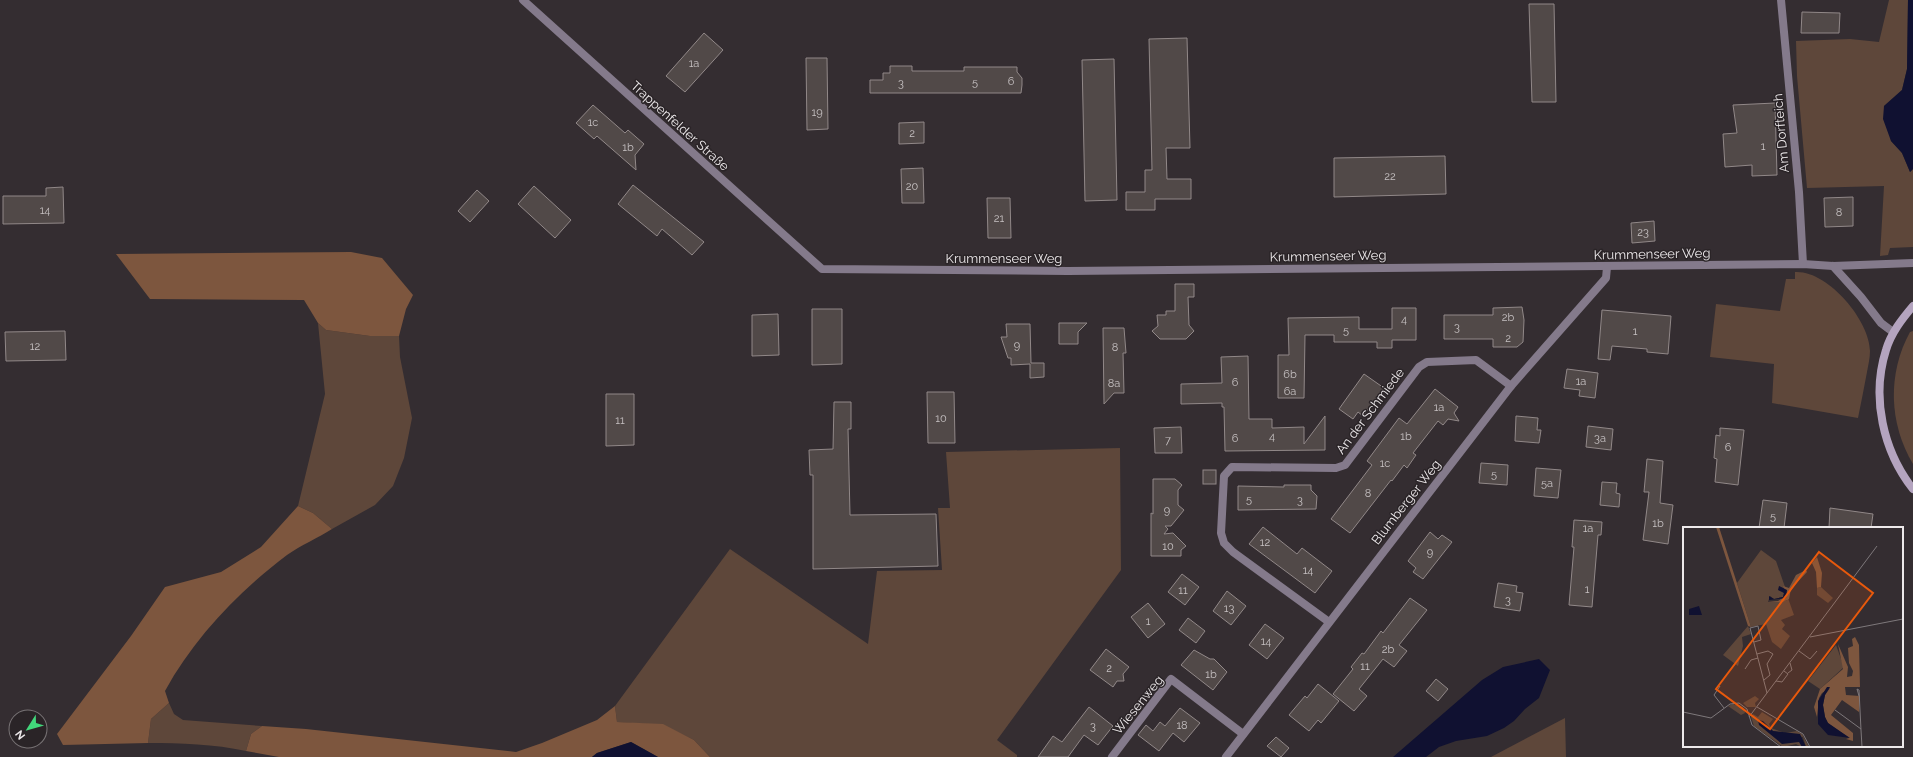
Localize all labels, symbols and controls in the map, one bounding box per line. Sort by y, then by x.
house number: 1a [689,57,699,70]
house number: 6 [1008,75,1015,88]
house number: 5 [972,76,978,89]
house number: 3 [898,77,904,90]
street label: Trappenfelder Straße [628,78,732,174]
street label: Am Dorfteich [1770,93,1792,173]
house number: 19 [811,106,823,119]
house number: 1c [588,116,598,129]
house number: 2 [909,127,915,140]
house number: 1 [1761,140,1766,153]
house number: 1b [622,141,634,154]
house number: 22 [1384,170,1396,183]
house number: 20 [906,180,918,193]
house number: 14 [40,204,50,217]
house number: 8 [1836,206,1842,219]
house number: 21 [994,212,1005,225]
house number: 23 [1637,226,1649,239]
street label: Krummenseer Weg [1593,245,1711,263]
street label: Krummenseer Weg [1269,247,1387,265]
street label: Krummenseer Weg [946,251,1062,266]
house number: 2b [1502,311,1514,324]
house number: 4 [1401,313,1407,326]
house number: 3 [1454,321,1460,334]
house number: 5 [1343,324,1349,337]
house number: 1 [1633,325,1638,338]
house number: 2 [1505,332,1511,345]
house number: 9 [1014,339,1020,352]
house number: 12 [30,340,40,353]
house number: 8 [1112,341,1118,354]
street label: An der Schmiede [1333,365,1407,457]
house number: 6b [1283,368,1297,381]
house number: 1a [1576,375,1586,388]
house number: 6 [1232,376,1239,389]
house number: 8a [1108,377,1120,390]
house number: 6a [1284,385,1296,398]
house number: 1a [1434,401,1444,414]
house number: 10 [935,412,947,425]
house number: 11 [615,414,625,427]
house number: 4 [1269,430,1275,443]
house number: 1b [1400,430,1412,443]
house number: 6 [1232,432,1239,445]
house number: 3a [1594,432,1606,445]
house number: 7 [1165,434,1171,447]
house number: 6 [1725,441,1732,454]
street label: Blumberger Weg [1368,457,1444,547]
house number: 1c [1380,457,1390,470]
house number: 5 [1491,468,1497,481]
house number: 5a [1541,477,1553,490]
house number: 8 [1365,487,1371,500]
house number: 5 [1246,493,1252,506]
house number: 3 [1297,494,1303,507]
house number: 9 [1164,504,1170,517]
house number: 5 [1770,510,1776,523]
house number: 1b [1652,517,1664,530]
house number: 1a [1583,522,1593,535]
inset map [1683,527,1903,747]
house number: 12 [1260,536,1270,549]
house number: 10 [1162,540,1174,553]
house number: 9 [1427,546,1433,559]
house number: 14 [1303,564,1313,577]
house number: 1 [1585,583,1590,596]
house number: 11 [1178,584,1188,597]
house number: 3 [1505,594,1511,607]
house number: 13 [1224,602,1234,615]
house number: 1 [1146,615,1151,628]
house number: 14 [1261,635,1271,648]
house number: 2b [1382,643,1394,656]
house number: 11 [1360,660,1370,673]
house number: 2 [1106,662,1112,675]
house number: 1b [1205,668,1217,681]
street label: Wiesenweg [1110,673,1166,737]
north arrow [8,709,48,749]
house number: 18 [1176,719,1188,732]
house number: 3 [1090,720,1096,733]
text: N [13,727,28,742]

